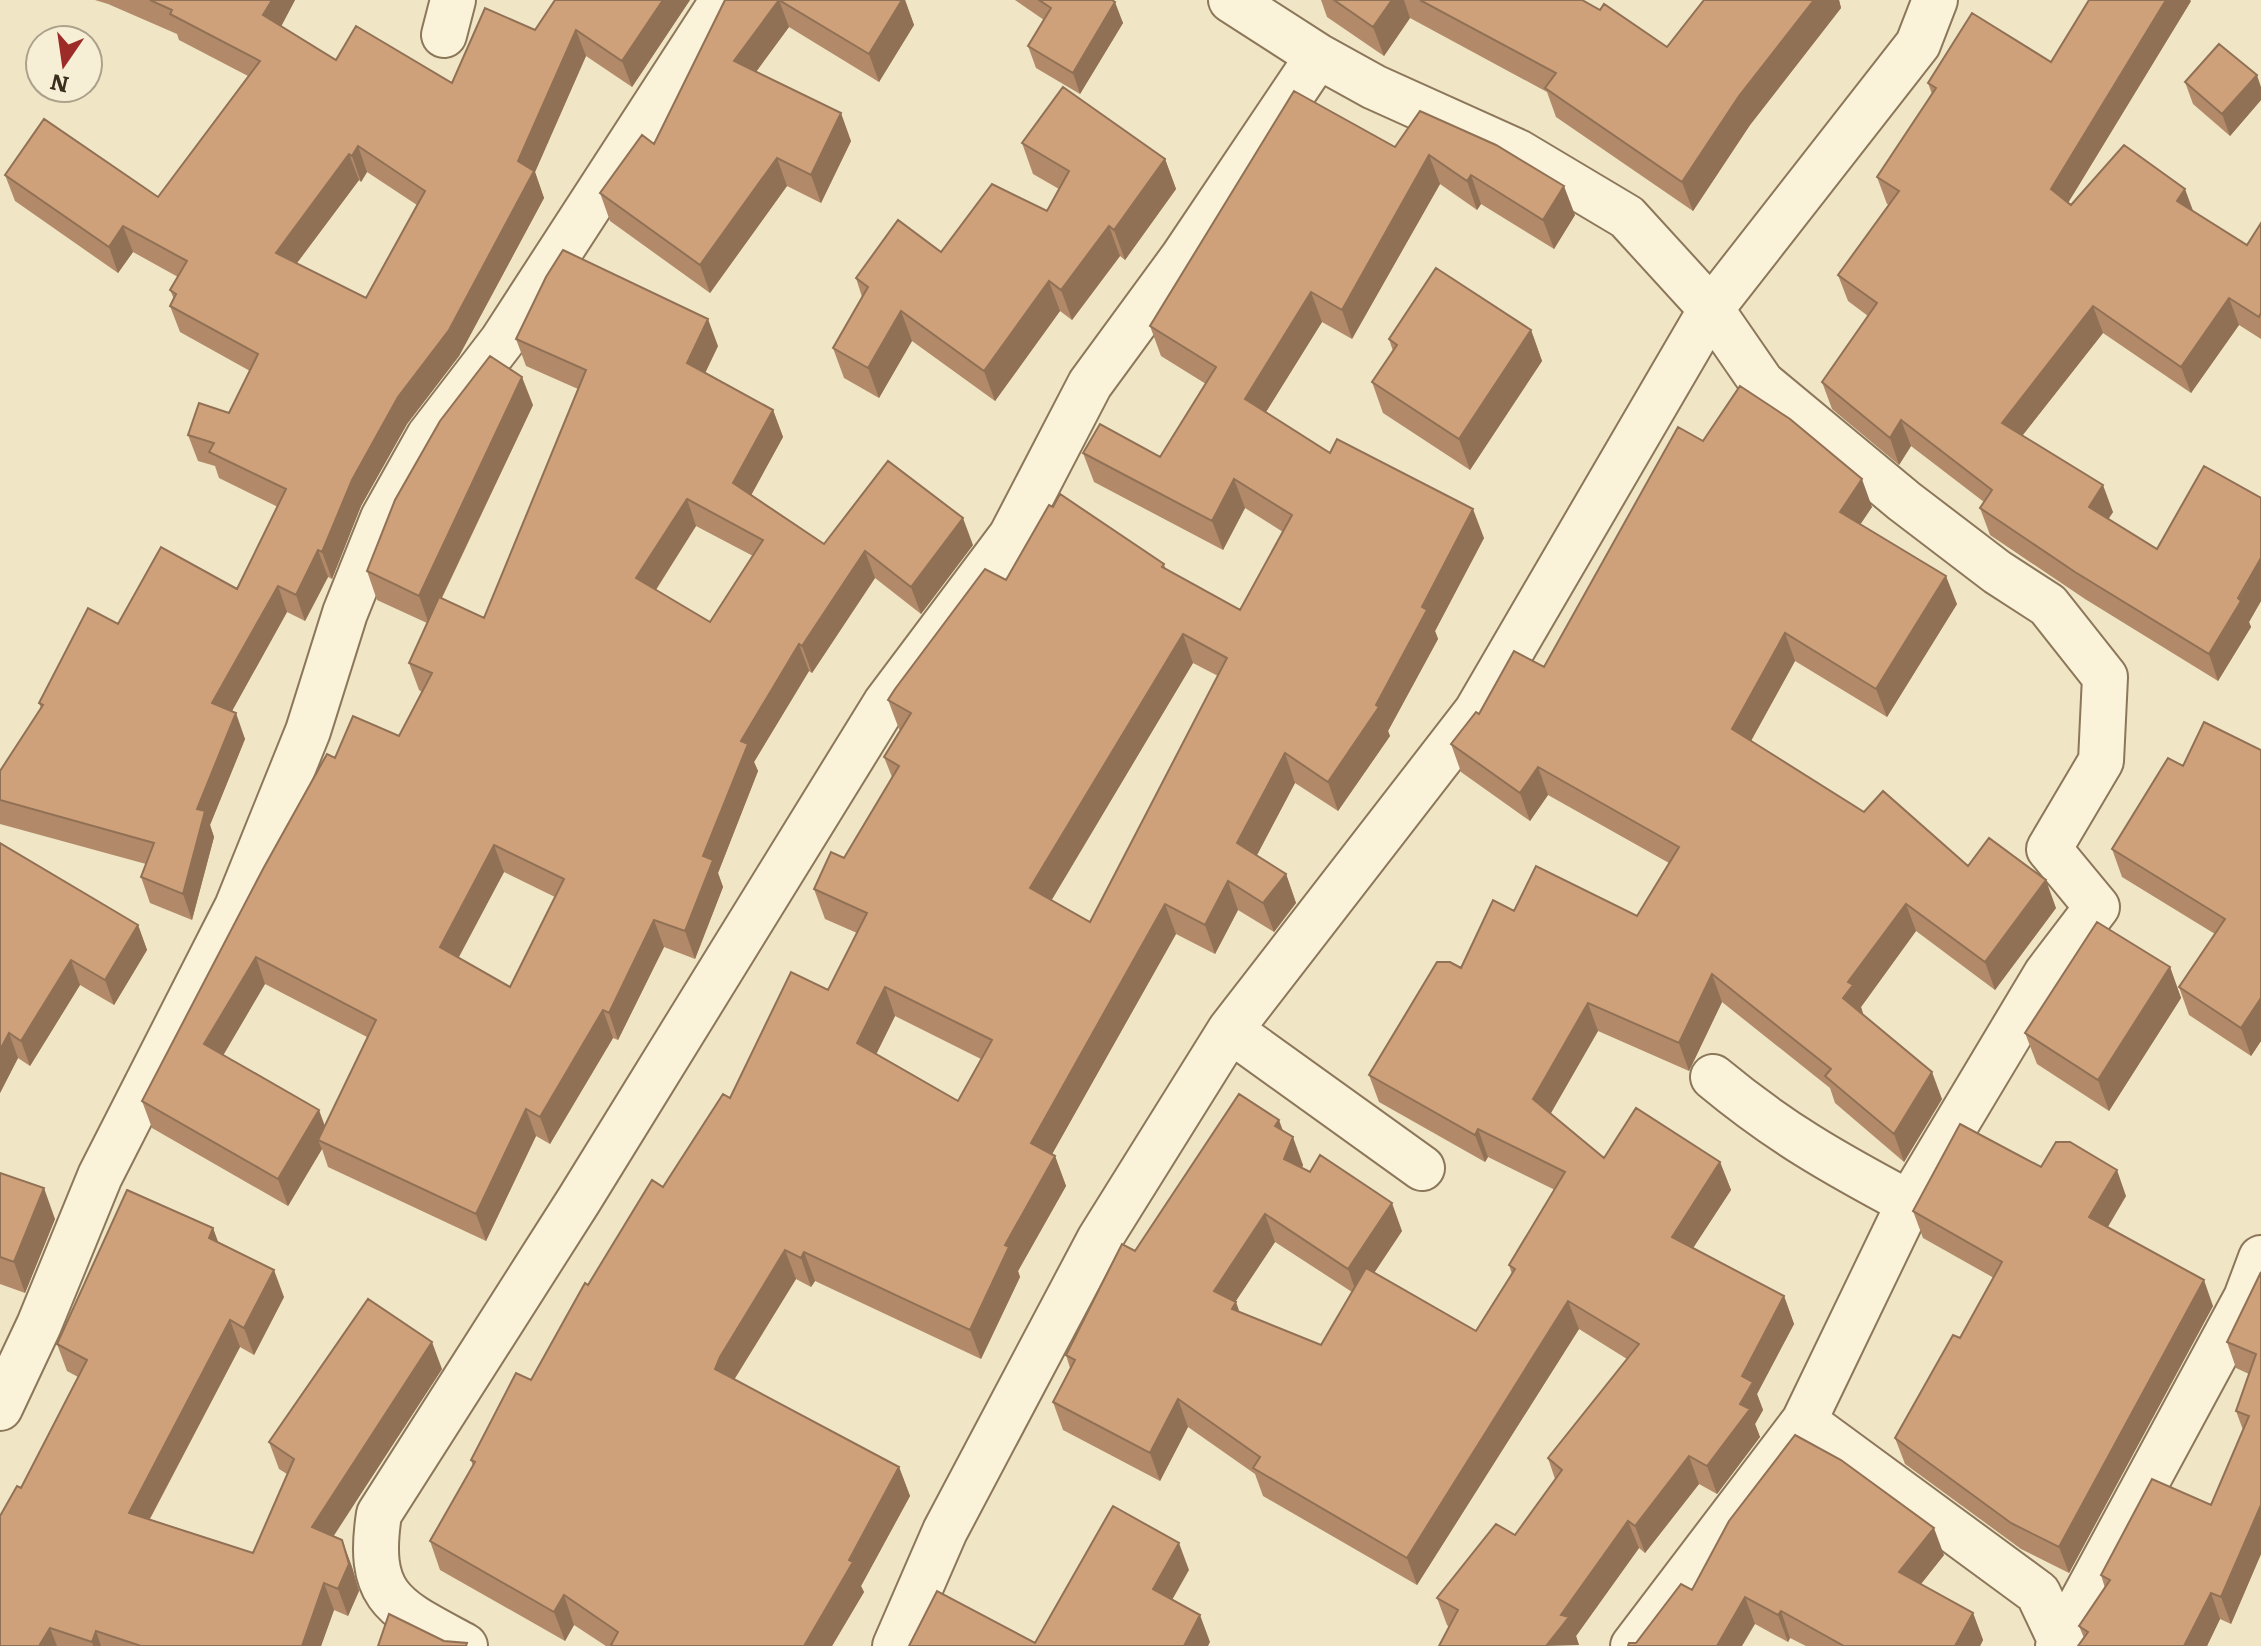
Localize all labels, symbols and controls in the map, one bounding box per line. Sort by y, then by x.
north arrow [24,24,104,104]
text: N [46,67,72,103]

